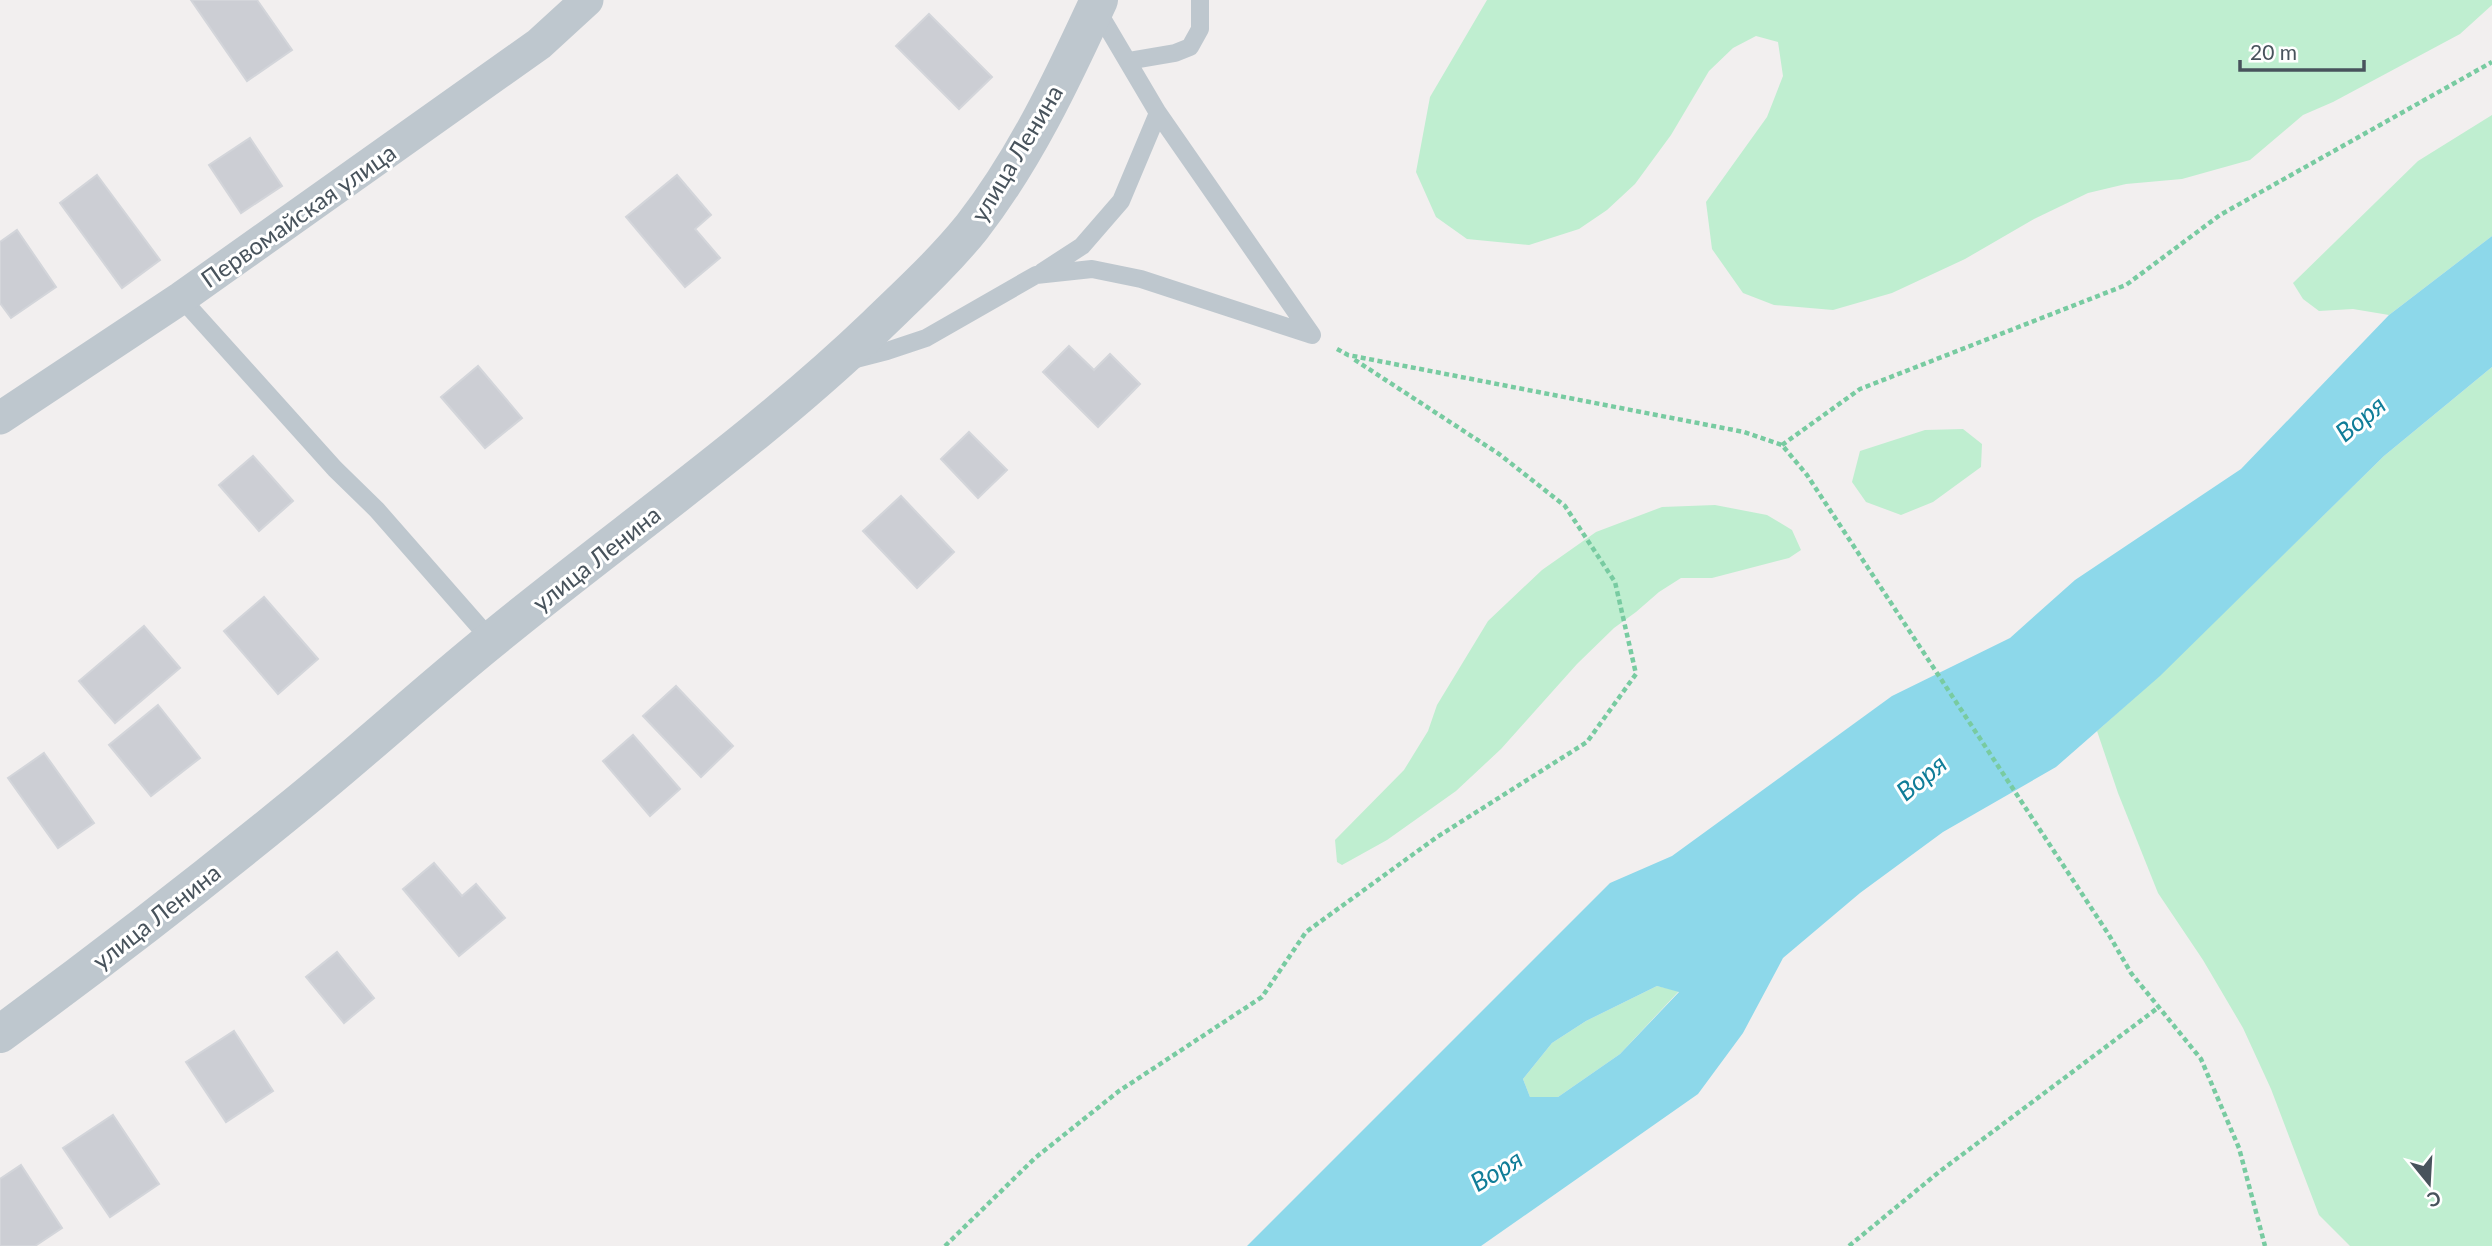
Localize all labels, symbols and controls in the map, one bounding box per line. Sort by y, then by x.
scale bar [2240,28,2364,72]
text: 20 m [2250,39,2297,64]
street label: улица Ленина [964,79,1068,227]
street label: Первомайская улица [195,137,401,293]
water label: Воря [2328,388,2392,448]
street label: улица Ленина [526,499,666,617]
water label: Воря [1889,747,1953,807]
street label: улица Ленина [86,857,226,975]
water label: Воря [1464,1142,1528,1198]
north arrow [2394,1148,2464,1218]
text: С [2424,1187,2444,1213]

